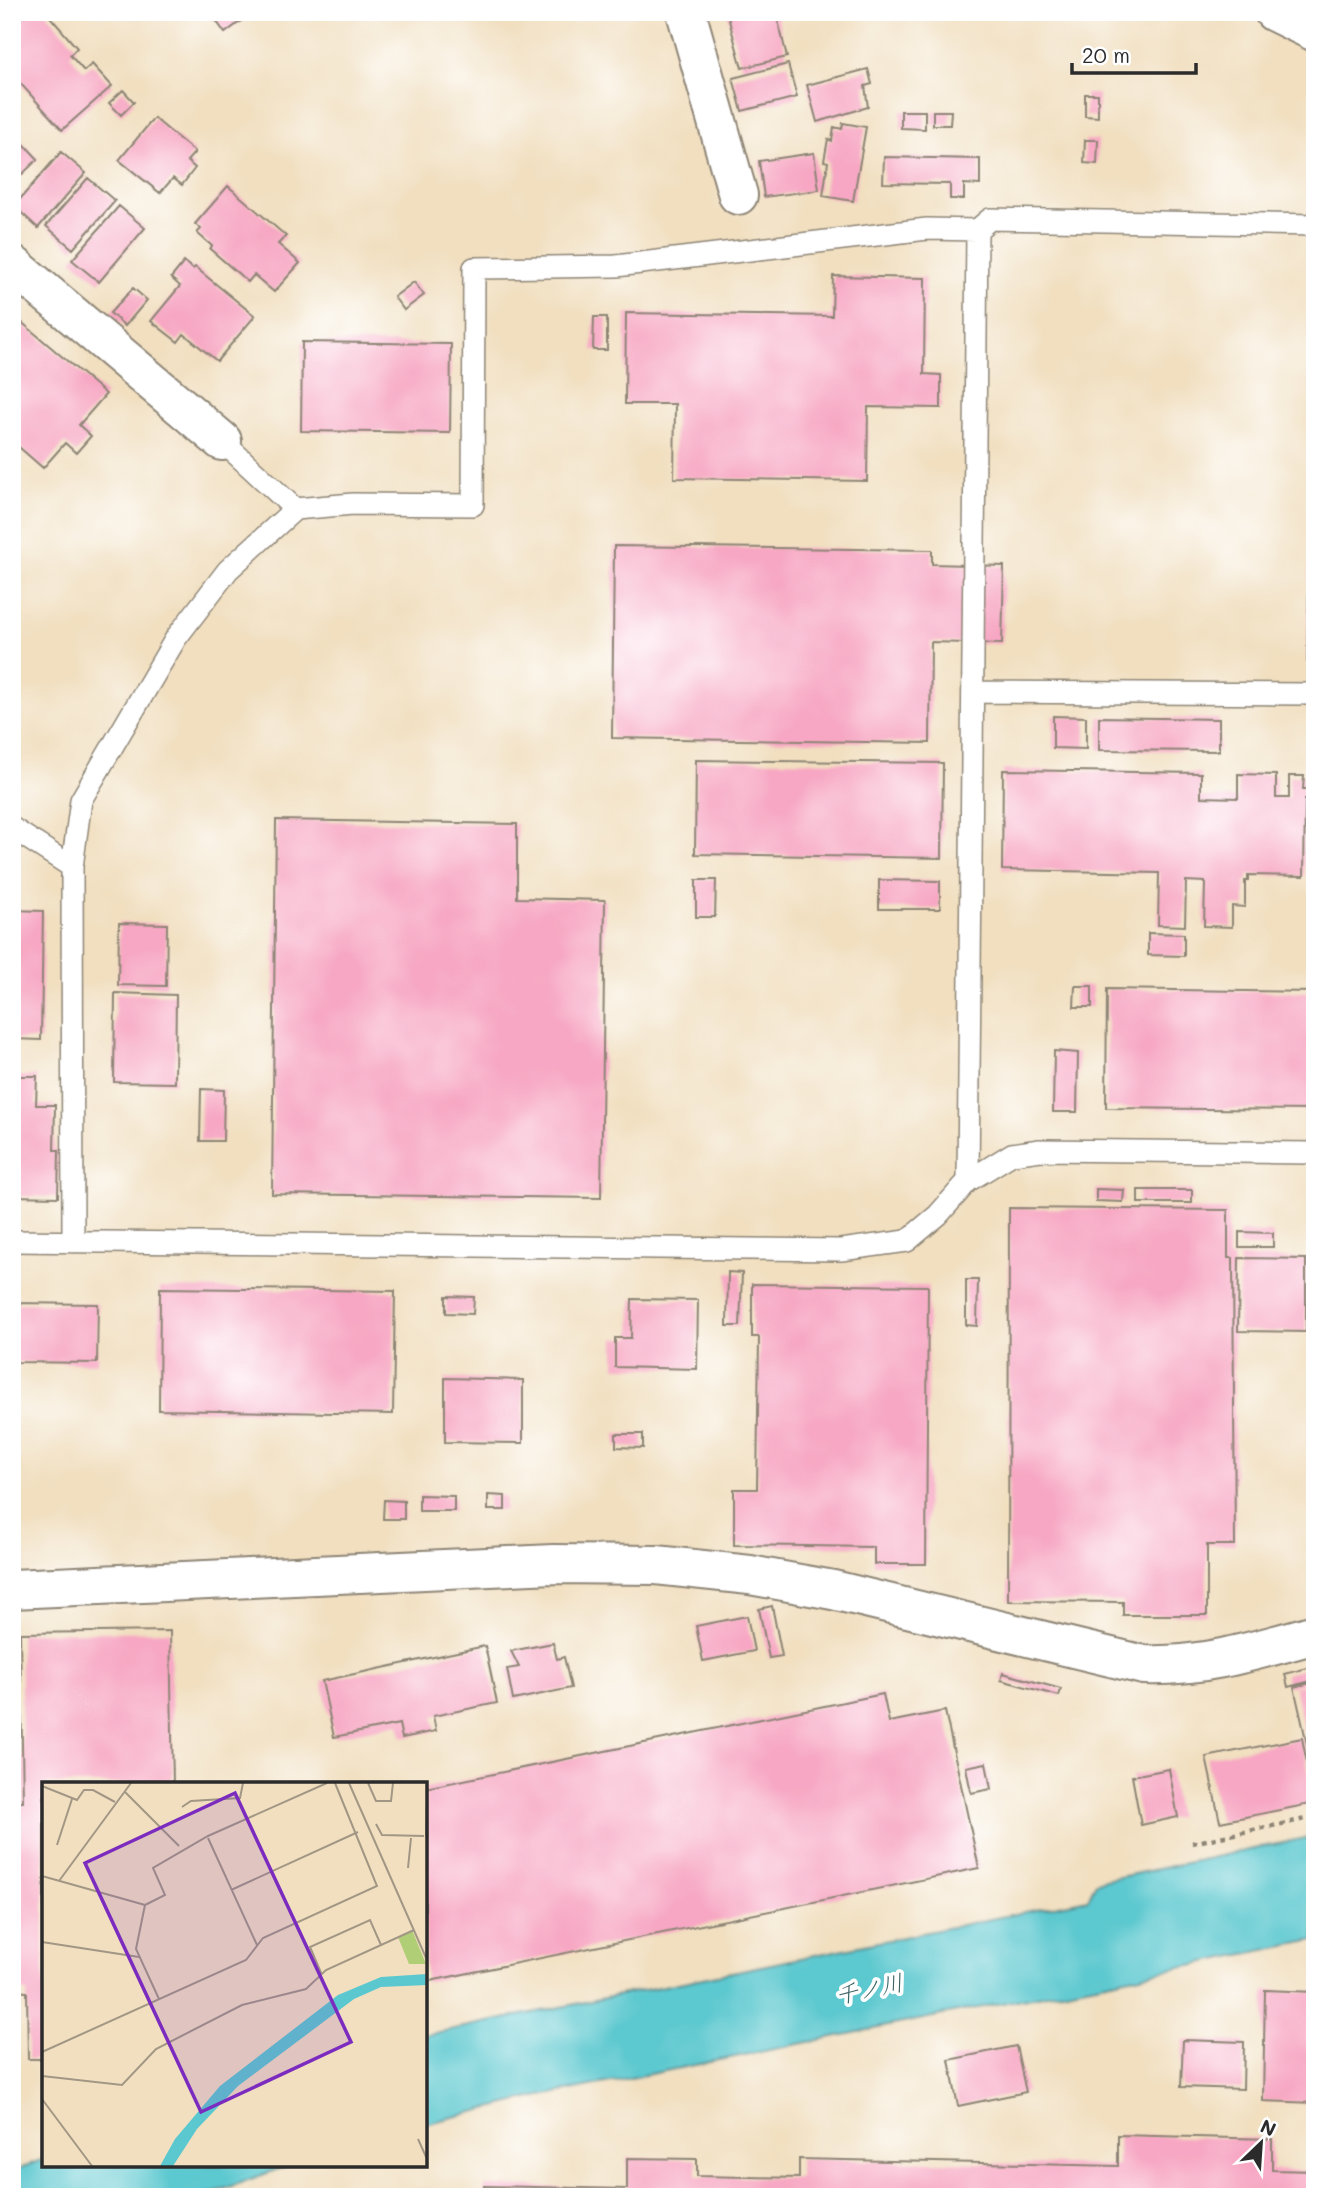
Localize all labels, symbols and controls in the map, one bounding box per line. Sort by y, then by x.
scale bar [1072,32,1196,76]
text: 20 m [1082,41,1130,68]
inset map [42,1782,427,2167]
water label: 千ノ川 [832,1966,906,2010]
north arrow [1226,2108,1296,2178]
text: N [1257,2113,1280,2142]

